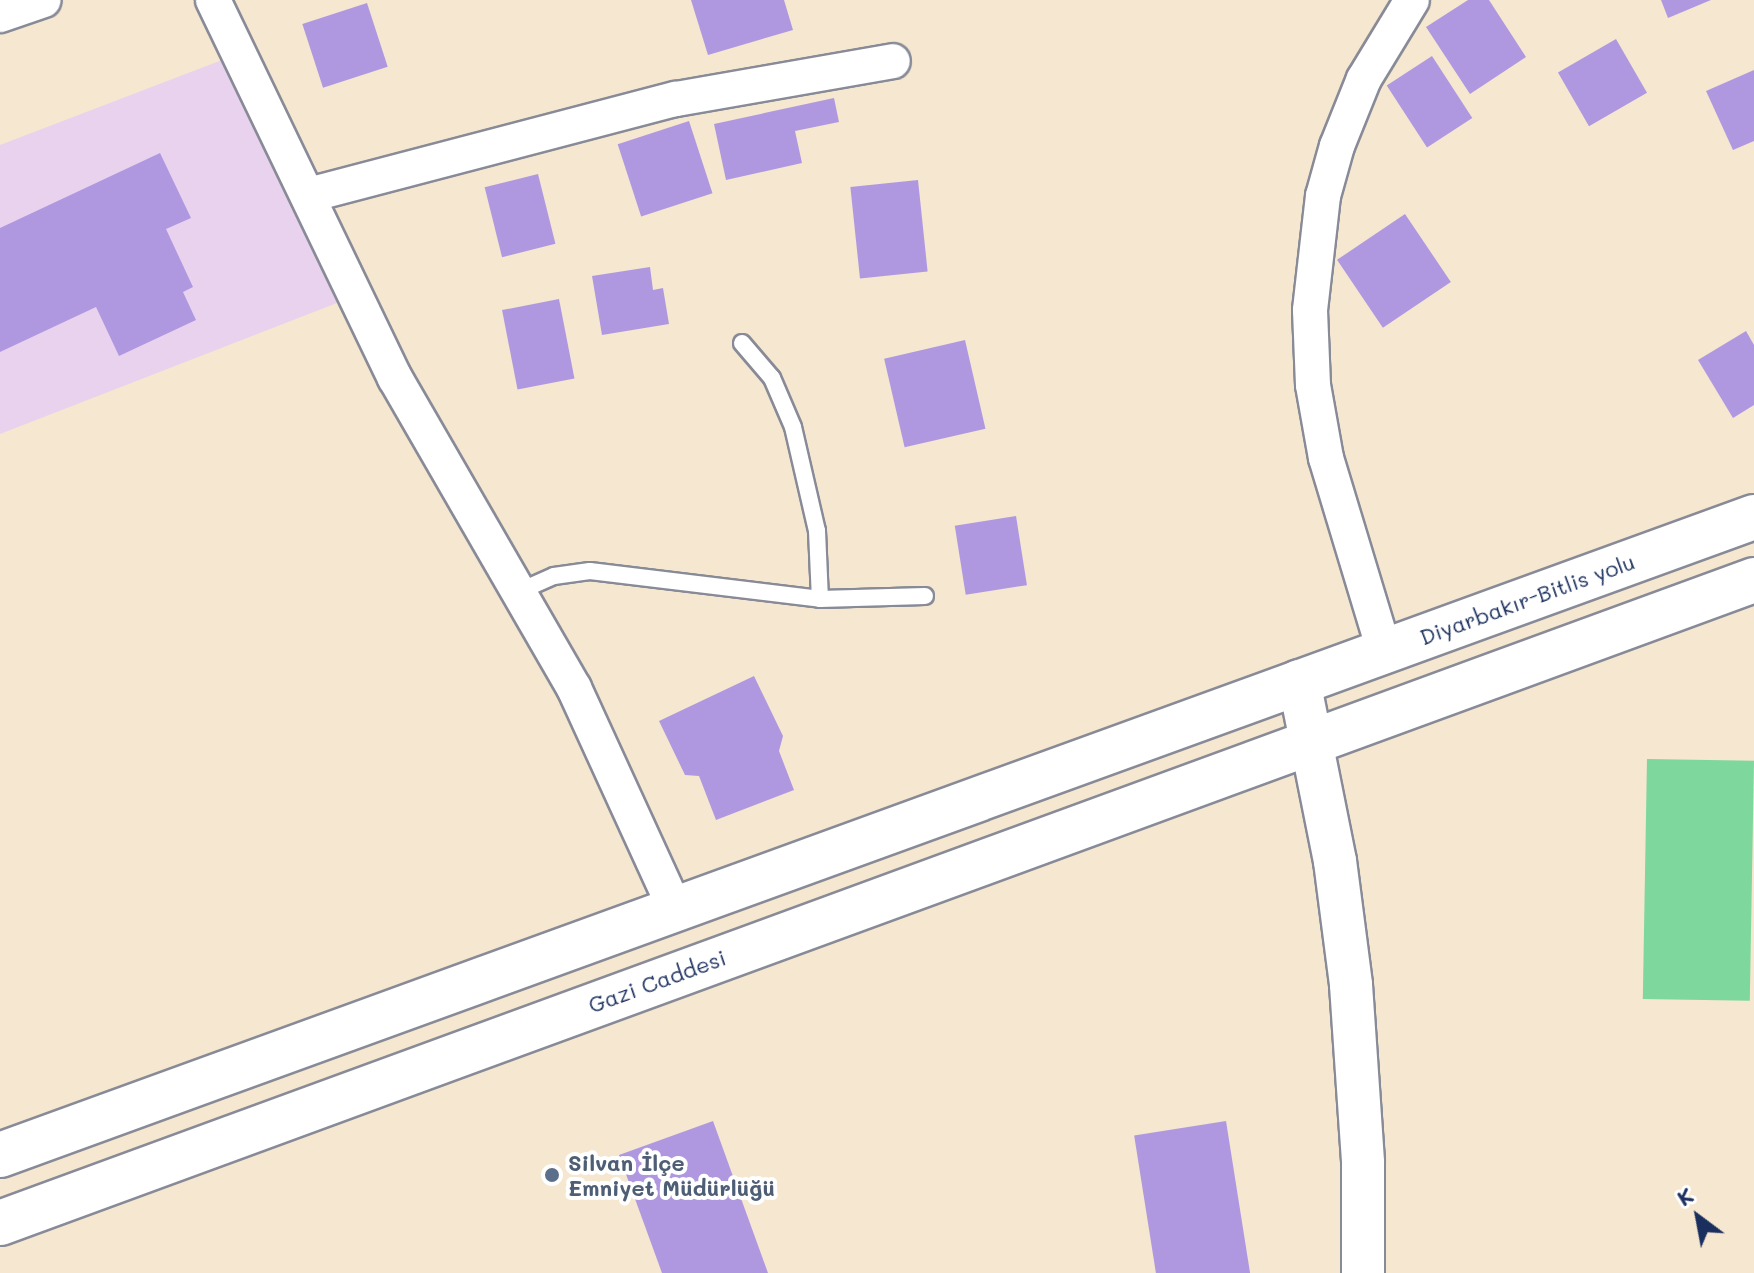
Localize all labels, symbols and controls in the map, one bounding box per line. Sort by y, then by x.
street label: Diyarbakır-Bitlis yolu [1416,548,1638,650]
street label: Gazi Caddesi [585,944,729,1018]
place label: Silvan İlçe Emniyet Müdürlüğü [568,1149,775,1200]
marker: Silvan İlçe Emniyet Müdürlüğü [543,1166,561,1184]
north arrow [1658,1177,1738,1257]
text: K [1671,1180,1699,1212]

